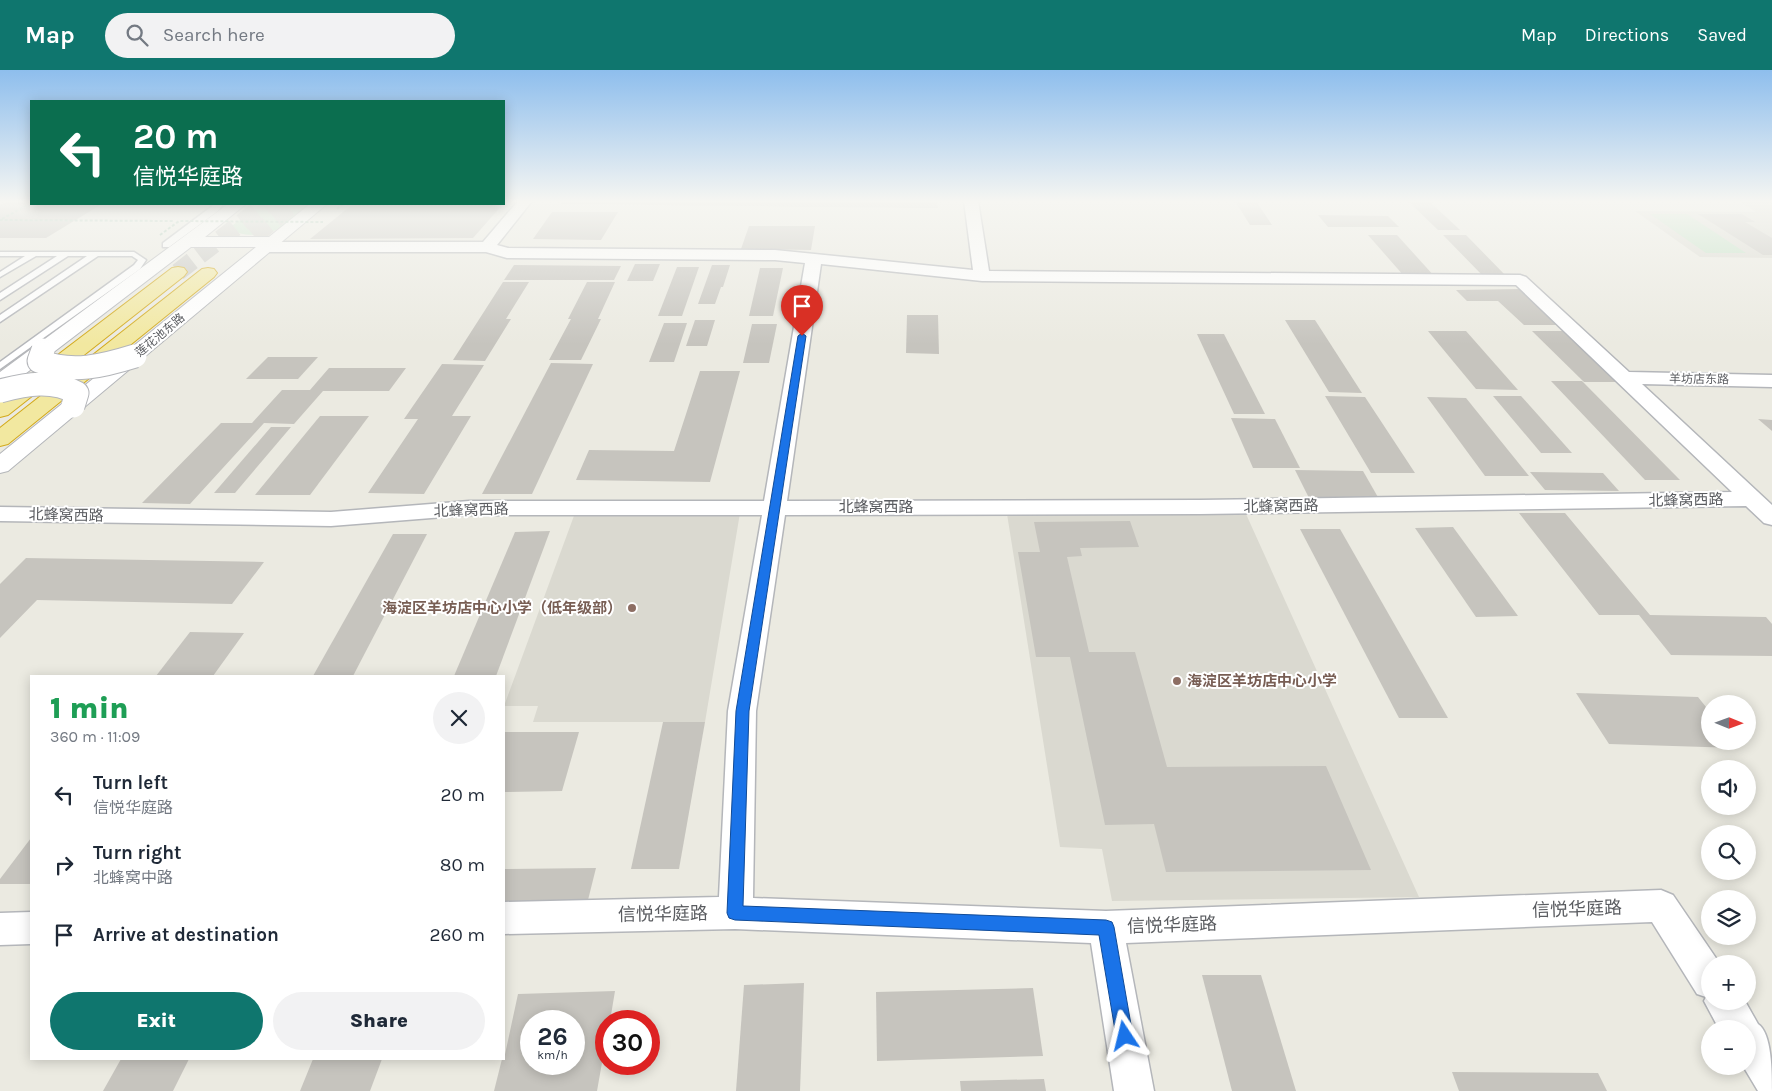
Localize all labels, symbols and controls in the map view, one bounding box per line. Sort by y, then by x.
search box [105,13,455,58]
text: Map [25,21,75,49]
icon: search [123,21,151,49]
text: Search here [163,24,265,46]
text: Map [1521,24,1557,46]
text: Directions [1585,24,1669,46]
text: Saved [1697,24,1747,46]
text: 20 m [133,116,218,157]
icon: left [50,120,115,185]
text: 信悦华庭路 [133,164,243,190]
pin [781,285,823,336]
icon: arrive [788,292,816,320]
street label: 莲花池东路 [133,310,187,360]
street label: 羊坊店东路 [1669,371,1729,387]
street label: 北蜂窝西路 [1648,490,1724,510]
street label: 北蜂窝西路 [1243,496,1319,516]
street label: 北蜂窝西路 [838,498,914,516]
street label: 北蜂窝西路 [433,500,509,520]
street label: 北蜂窝西路 [28,505,104,525]
place label: 海淀区羊坊店中心小学（低年级部） [382,599,622,617]
marker: 海淀区羊坊店中心小学（低年级部） [626,602,638,614]
place label: 海淀区羊坊店中心小学 [1187,672,1337,690]
marker: 海淀区羊坊店中心小学 [1171,675,1183,687]
text: 1 min [50,690,129,726]
button: close [433,692,485,744]
north arrow [1701,695,1756,750]
map controls [1701,695,1756,1075]
text: 360 m · 11:09 [50,727,140,746]
button: sound [1701,760,1756,815]
text: Turn left [93,772,168,794]
icon: left [50,781,78,809]
text: 20 m [440,784,485,806]
text: 信悦华庭路 [93,798,173,817]
button: search [1701,825,1756,880]
text: Turn right [93,842,182,864]
icon: right [50,851,78,879]
text: 80 m [440,854,485,876]
text: 北蜂窝中路 [93,868,173,887]
button: layers [1701,890,1756,945]
street label: 信悦华庭路 [1532,896,1622,922]
street label: 信悦华庭路 [618,902,708,926]
street label: 信悦华庭路 [1127,912,1217,938]
icon: arrive [50,921,78,949]
text: Arrive at destination [93,924,279,946]
text: 260 m [430,924,485,946]
button: + [1701,955,1756,1010]
button: Exit [50,992,263,1050]
button: Share [273,992,485,1050]
position arrow [1098,1009,1150,1061]
speed limit sign: 30 [595,1010,660,1075]
button: − [1701,1020,1756,1075]
text: 26 [537,1022,568,1051]
text: km/h [537,1048,568,1062]

